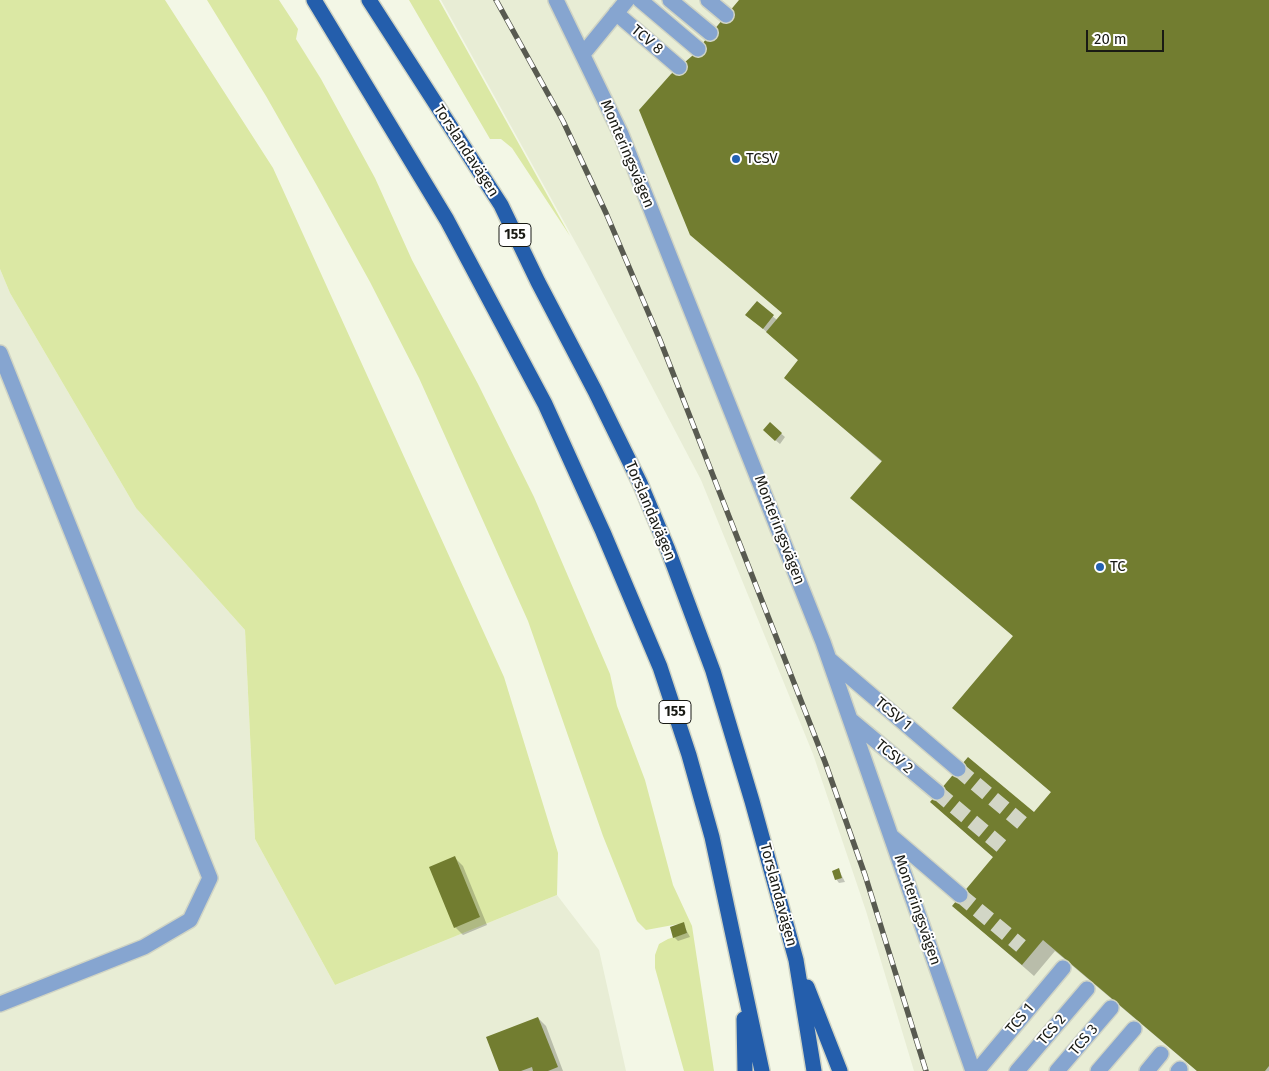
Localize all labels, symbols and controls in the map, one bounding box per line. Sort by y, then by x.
scale bar [1089,20,1166,52]
street label: TCV 8 [627,21,667,59]
text: 20 m [1094,30,1127,48]
street label: Monteringsvägen [596,97,658,211]
street label: Torslandavägen [430,102,502,200]
place label: TCSV [746,150,778,168]
marker: TCSV [730,153,742,165]
road number: 155 [499,224,531,246]
street label: Torslandavägen [621,459,679,563]
street label: Monteringsvägen [750,473,808,587]
place label: TC [1110,558,1126,576]
marker: TC [1094,561,1106,573]
street label: TCSV 1 [871,694,915,734]
road number: 155 [659,700,691,724]
street label: TCSV 2 [872,736,916,778]
street label: Torslandavägen [756,841,800,949]
street label: Monteringsvägen [890,852,944,968]
street label: TCS 1 [1002,1000,1038,1038]
street label: TCS 2 [1034,1011,1070,1049]
street label: TCS 3 [1066,1021,1102,1059]

